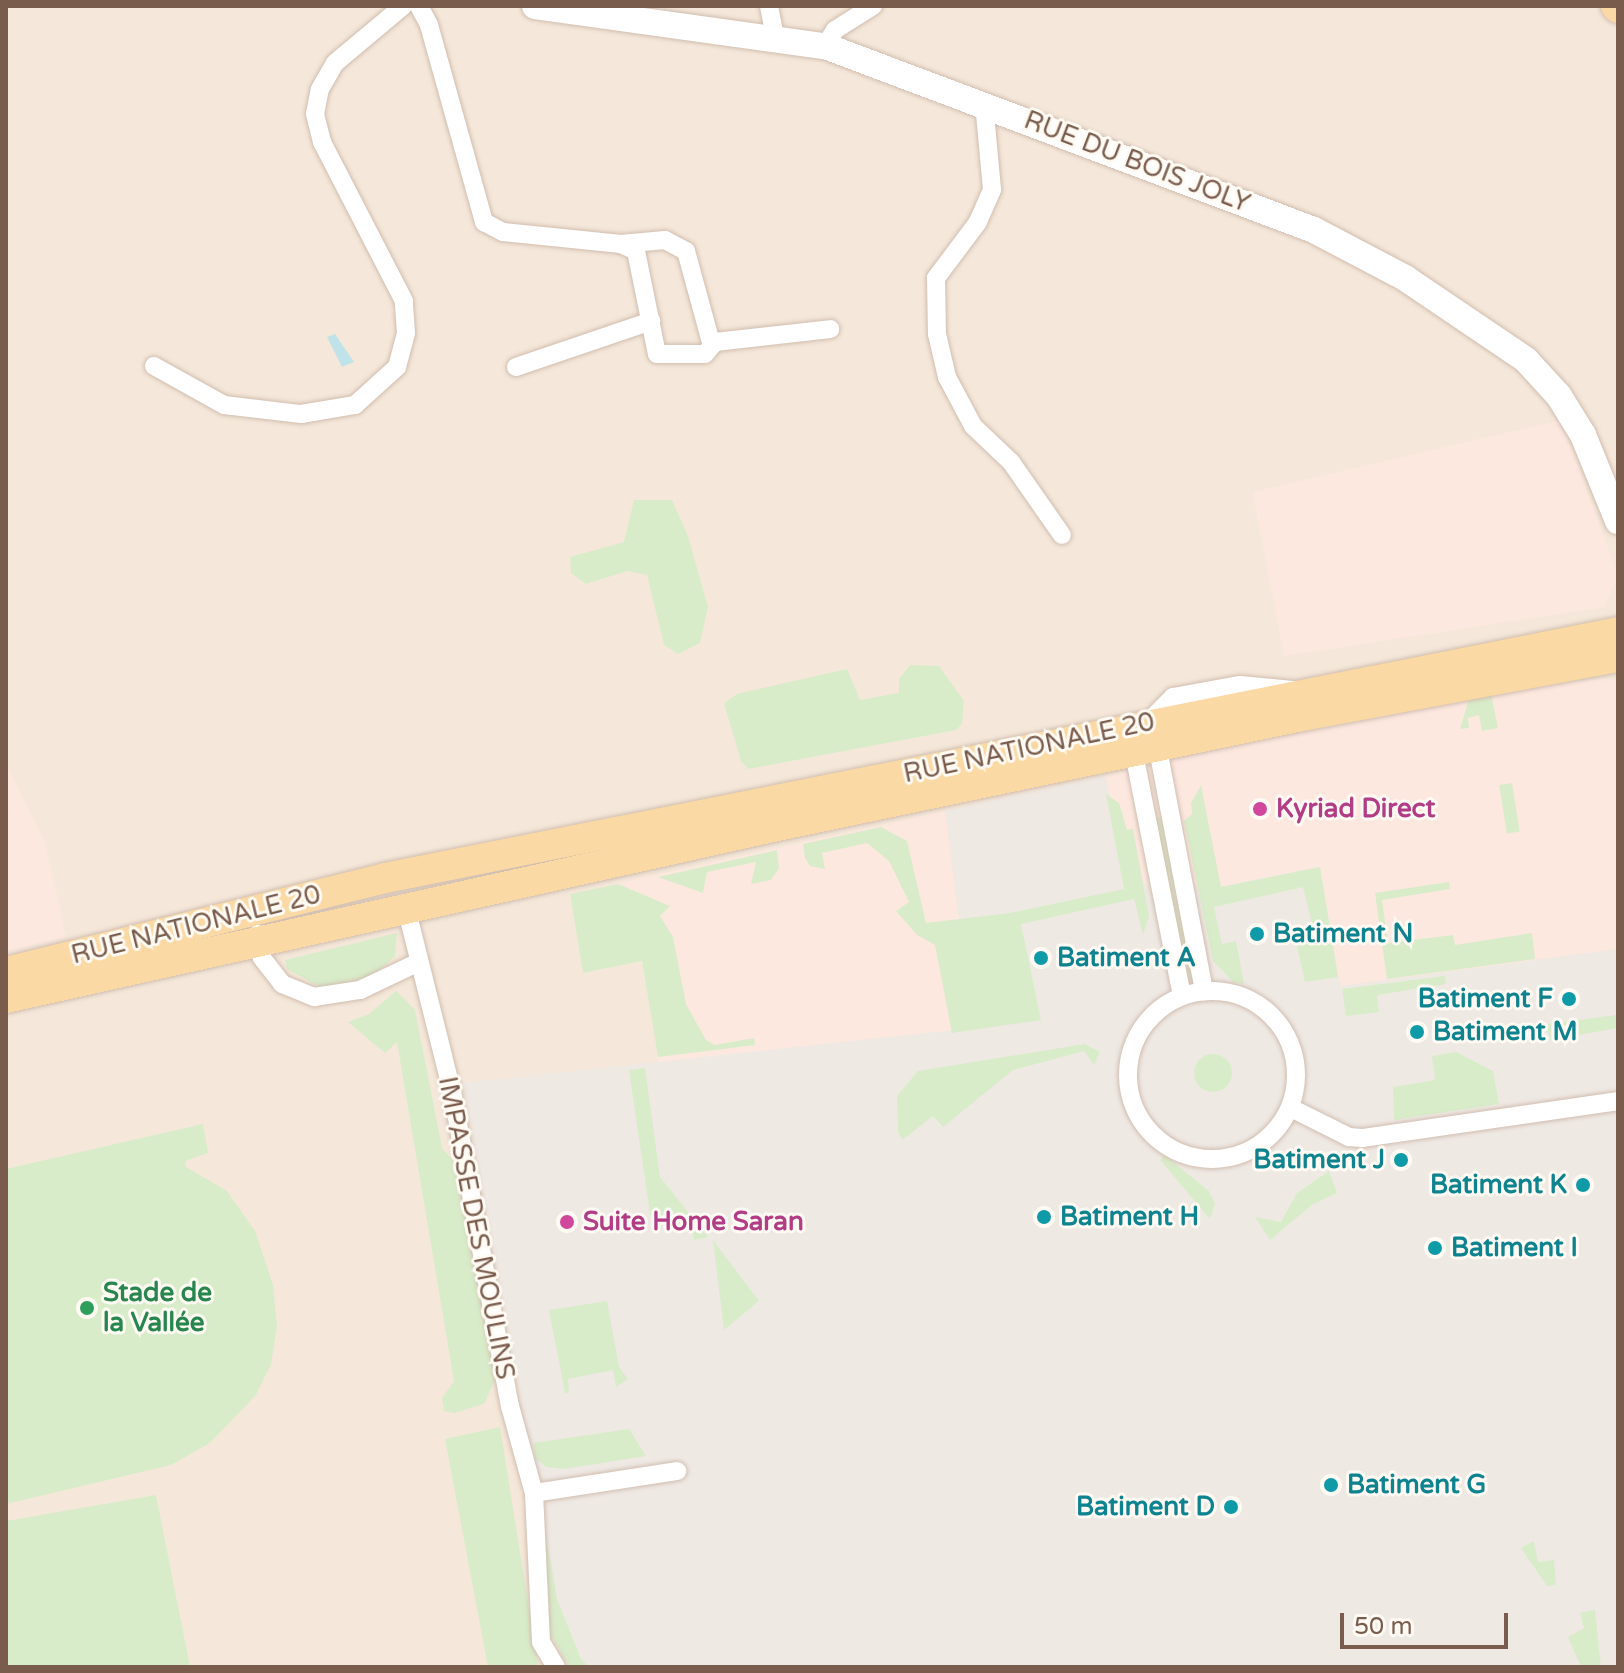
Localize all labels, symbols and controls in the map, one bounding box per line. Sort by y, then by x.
street label: RUE DU BOIS JOLY [1020,105,1254,219]
street label: RUE NATIONALE 20 [901,706,1157,790]
place label: Kyriad Direct [1276,793,1435,825]
marker: Kyriad Direct [1251,800,1269,818]
street label: RUE NATIONALE 20 [68,879,324,971]
place label: Batiment N [1273,918,1413,950]
marker: Batiment N [1248,925,1266,943]
place label: Batiment A [1057,942,1196,974]
marker: Batiment A [1032,949,1050,967]
place label: Batiment F [1418,983,1553,1015]
marker: Batiment F [1560,990,1578,1008]
place label: Batiment M [1433,1016,1578,1048]
marker: Batiment M [1408,1023,1426,1041]
street label: IMPASSE DES MOULINS [431,1074,521,1382]
place label: Batiment J [1253,1144,1385,1176]
marker: Batiment J [1392,1151,1410,1169]
place label: Batiment K [1430,1169,1567,1201]
marker: Batiment K [1574,1176,1592,1194]
place label: Batiment H [1060,1201,1199,1233]
place label: Suite Home Saran [583,1206,804,1238]
marker: Batiment H [1035,1208,1053,1226]
marker: Suite Home Saran [558,1213,576,1231]
place label: Batiment I [1451,1232,1578,1264]
marker: Batiment I [1426,1239,1444,1257]
place label: Stade de la Vallée [103,1277,212,1338]
marker: Stade de la Vallée [78,1299,96,1317]
place label: Batiment G [1347,1469,1486,1501]
marker: Batiment G [1322,1476,1340,1494]
place label: Batiment D [1076,1491,1215,1523]
marker: Batiment D [1222,1498,1240,1516]
scale bar [1344,1597,1512,1647]
text: 50 m [1354,1612,1412,1641]

